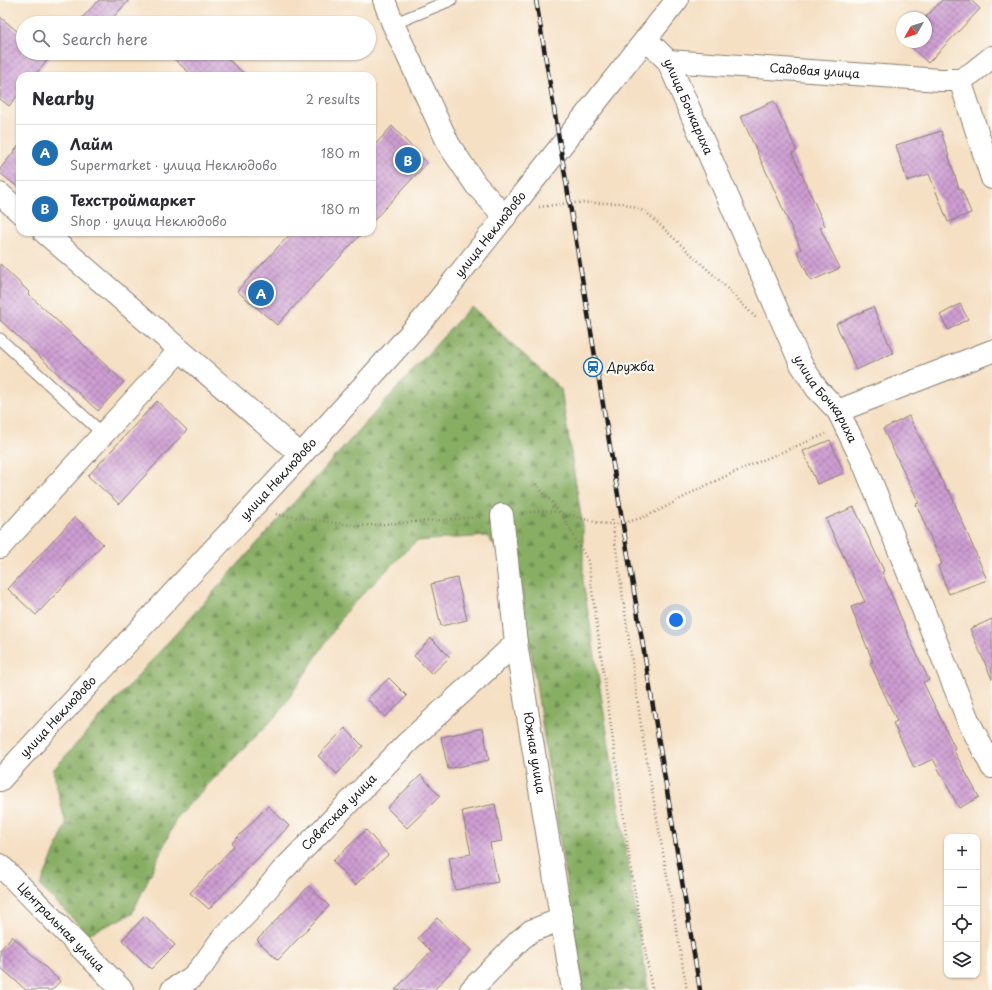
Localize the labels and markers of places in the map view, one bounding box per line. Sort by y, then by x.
pin: B [395,145,421,175]
pin: A [248,278,274,308]
station icon: Дружба [582,356,604,378]
place label: Дружба [606,357,655,375]

